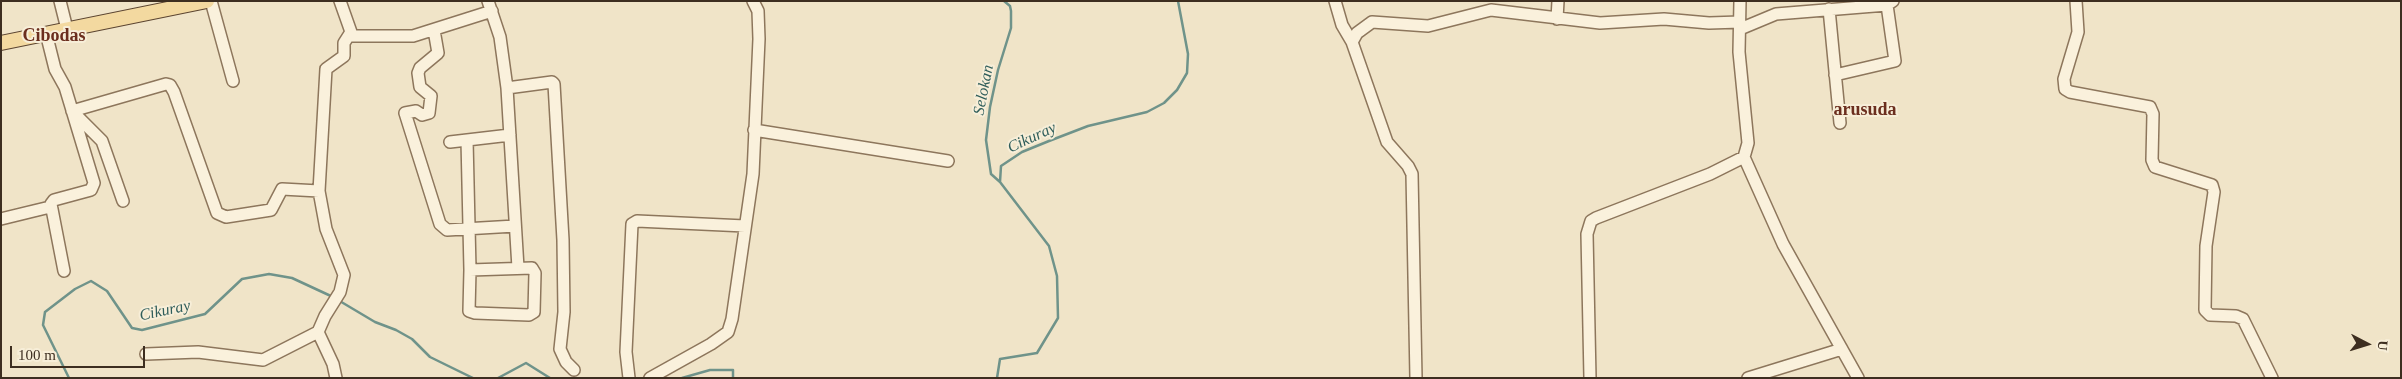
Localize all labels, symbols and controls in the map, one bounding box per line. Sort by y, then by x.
district label: Cibodas [22,25,86,47]
water label: Selokan [970,63,998,117]
district label: arusuda [1833,99,1897,121]
water label: Cikuray [1005,118,1059,158]
water label: Cikuray [138,296,192,326]
north arrow [2342,319,2392,369]
scale bar [12,336,148,368]
text: U [2375,340,2390,351]
text: 100 m [18,347,56,363]

